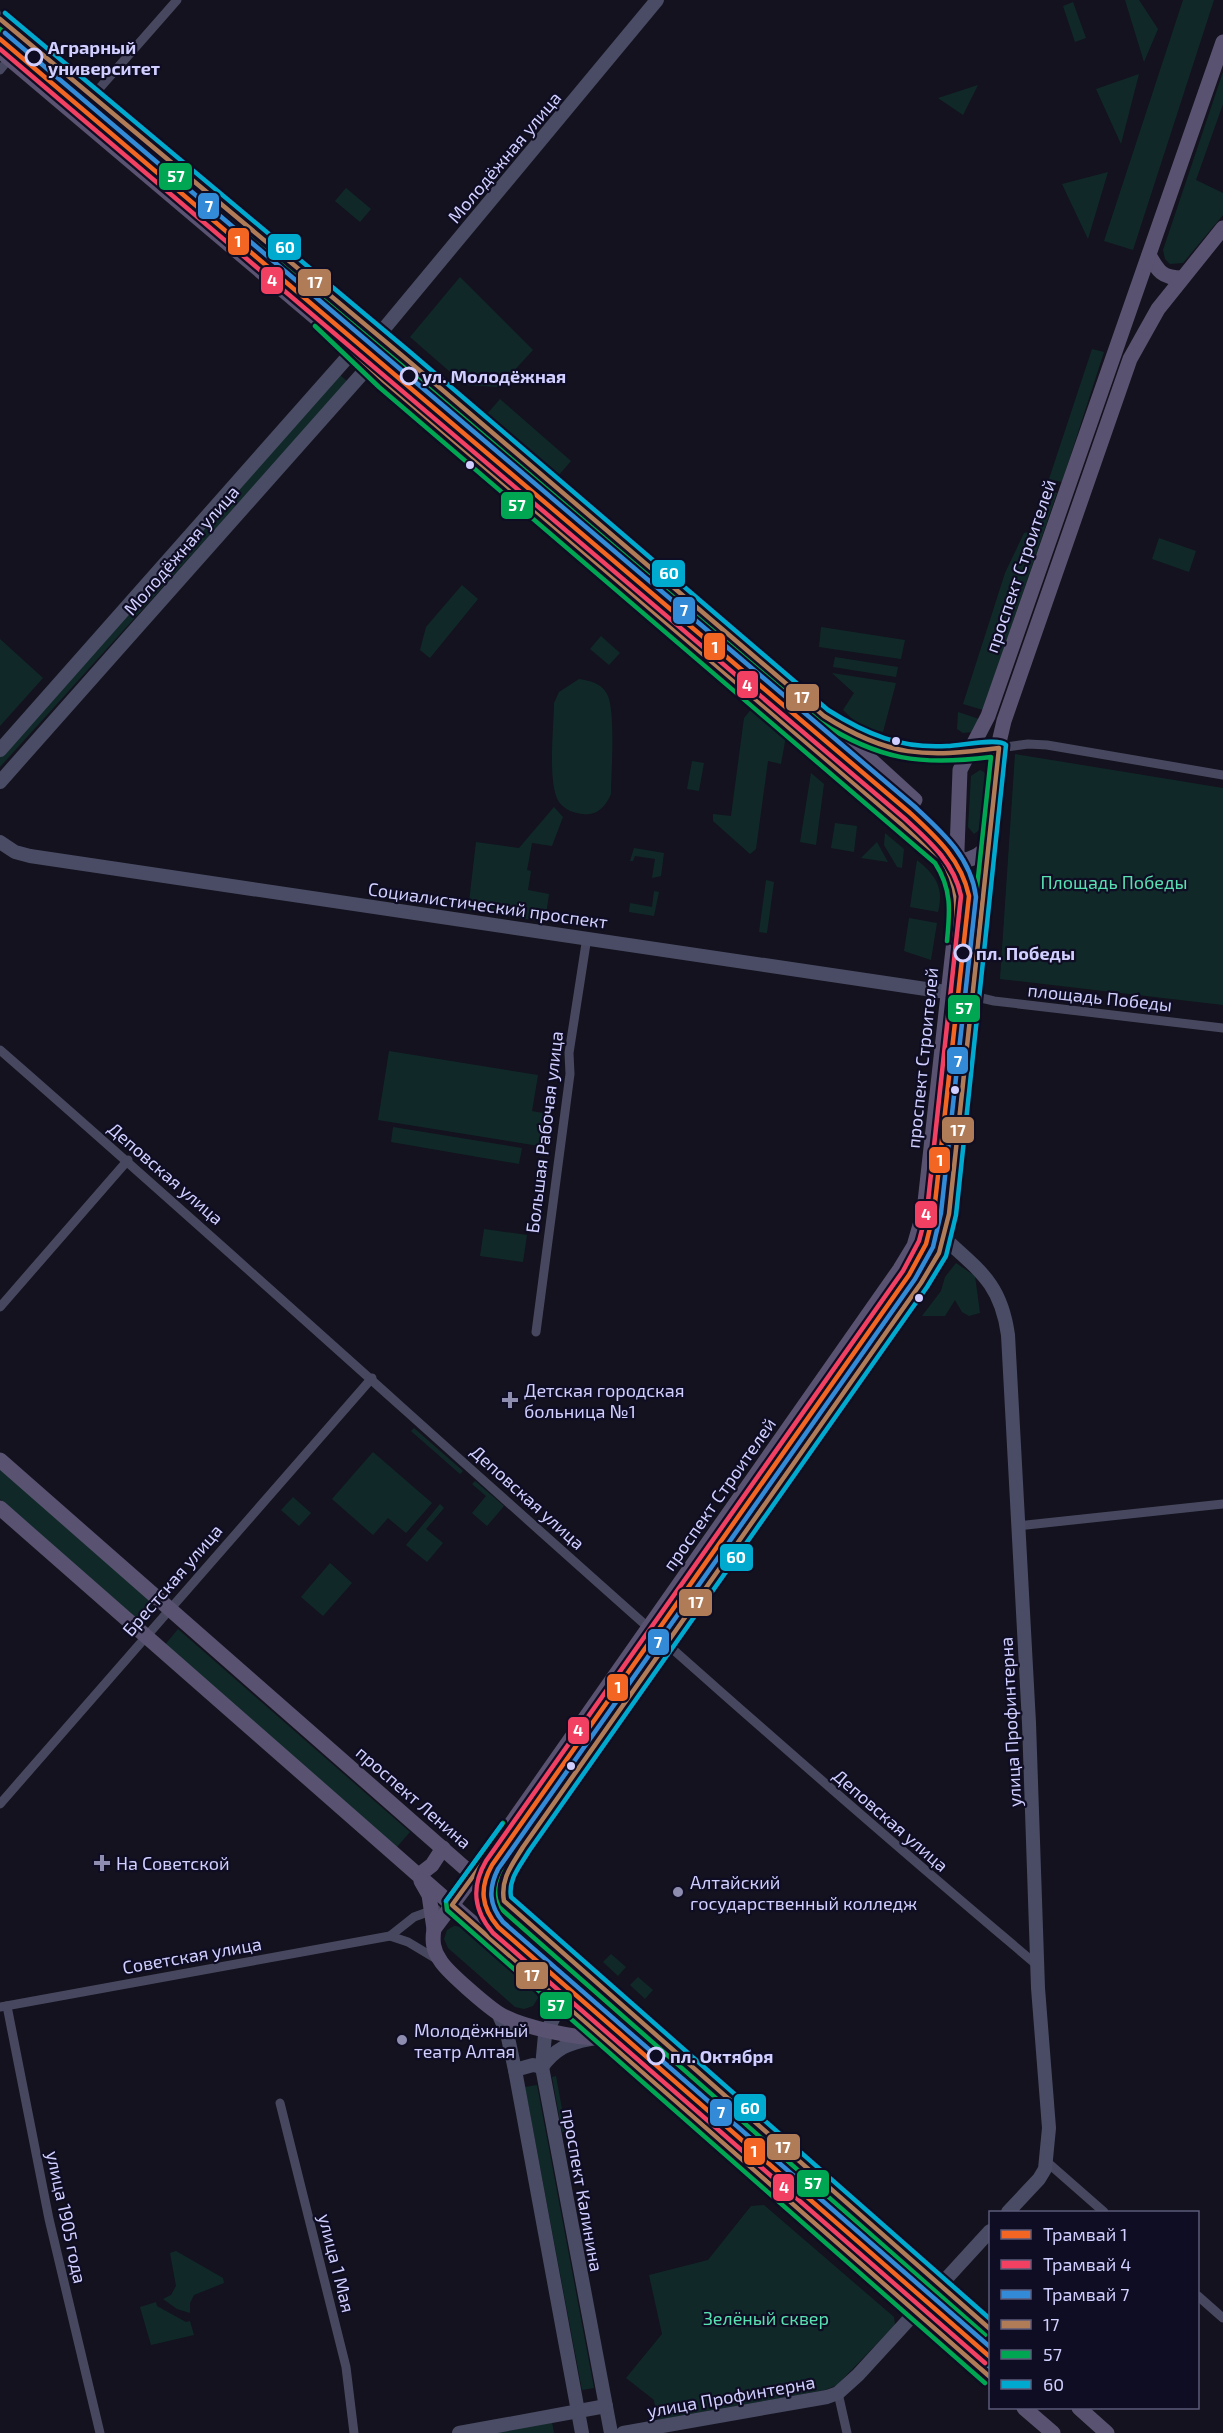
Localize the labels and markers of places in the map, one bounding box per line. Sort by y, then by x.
place label: Аграрный университет [48,36,160,79]
marker: Аграрный университет [25,48,43,66]
place label: ул. Молодёжная [422,365,566,387]
marker: ул. Молодёжная [400,367,418,385]
unlabelled marker [464,459,476,471]
unlabelled marker [890,735,902,747]
place label: пл. Победы [976,942,1075,964]
marker: пл. Победы [954,944,972,962]
unlabelled marker [949,1084,961,1096]
unlabelled marker [913,1292,925,1304]
place label: Детская городская больница №1 [524,1379,684,1422]
marker: Детская городская больница №1 [501,1391,519,1409]
unlabelled marker [565,1760,577,1772]
place label: На Советской [116,1852,230,1874]
marker: На Советской [93,1854,111,1872]
place label: Алтайский государственный колледж [690,1871,917,1914]
marker: Алтайский государственный колледж [671,1885,685,1899]
place label: Молодёжный театр Алтая [414,2019,528,2062]
marker: Молодёжный театр Алтая [395,2033,409,2047]
place label: пл. Октября [670,2045,773,2067]
marker: пл. Октября [647,2047,665,2065]

